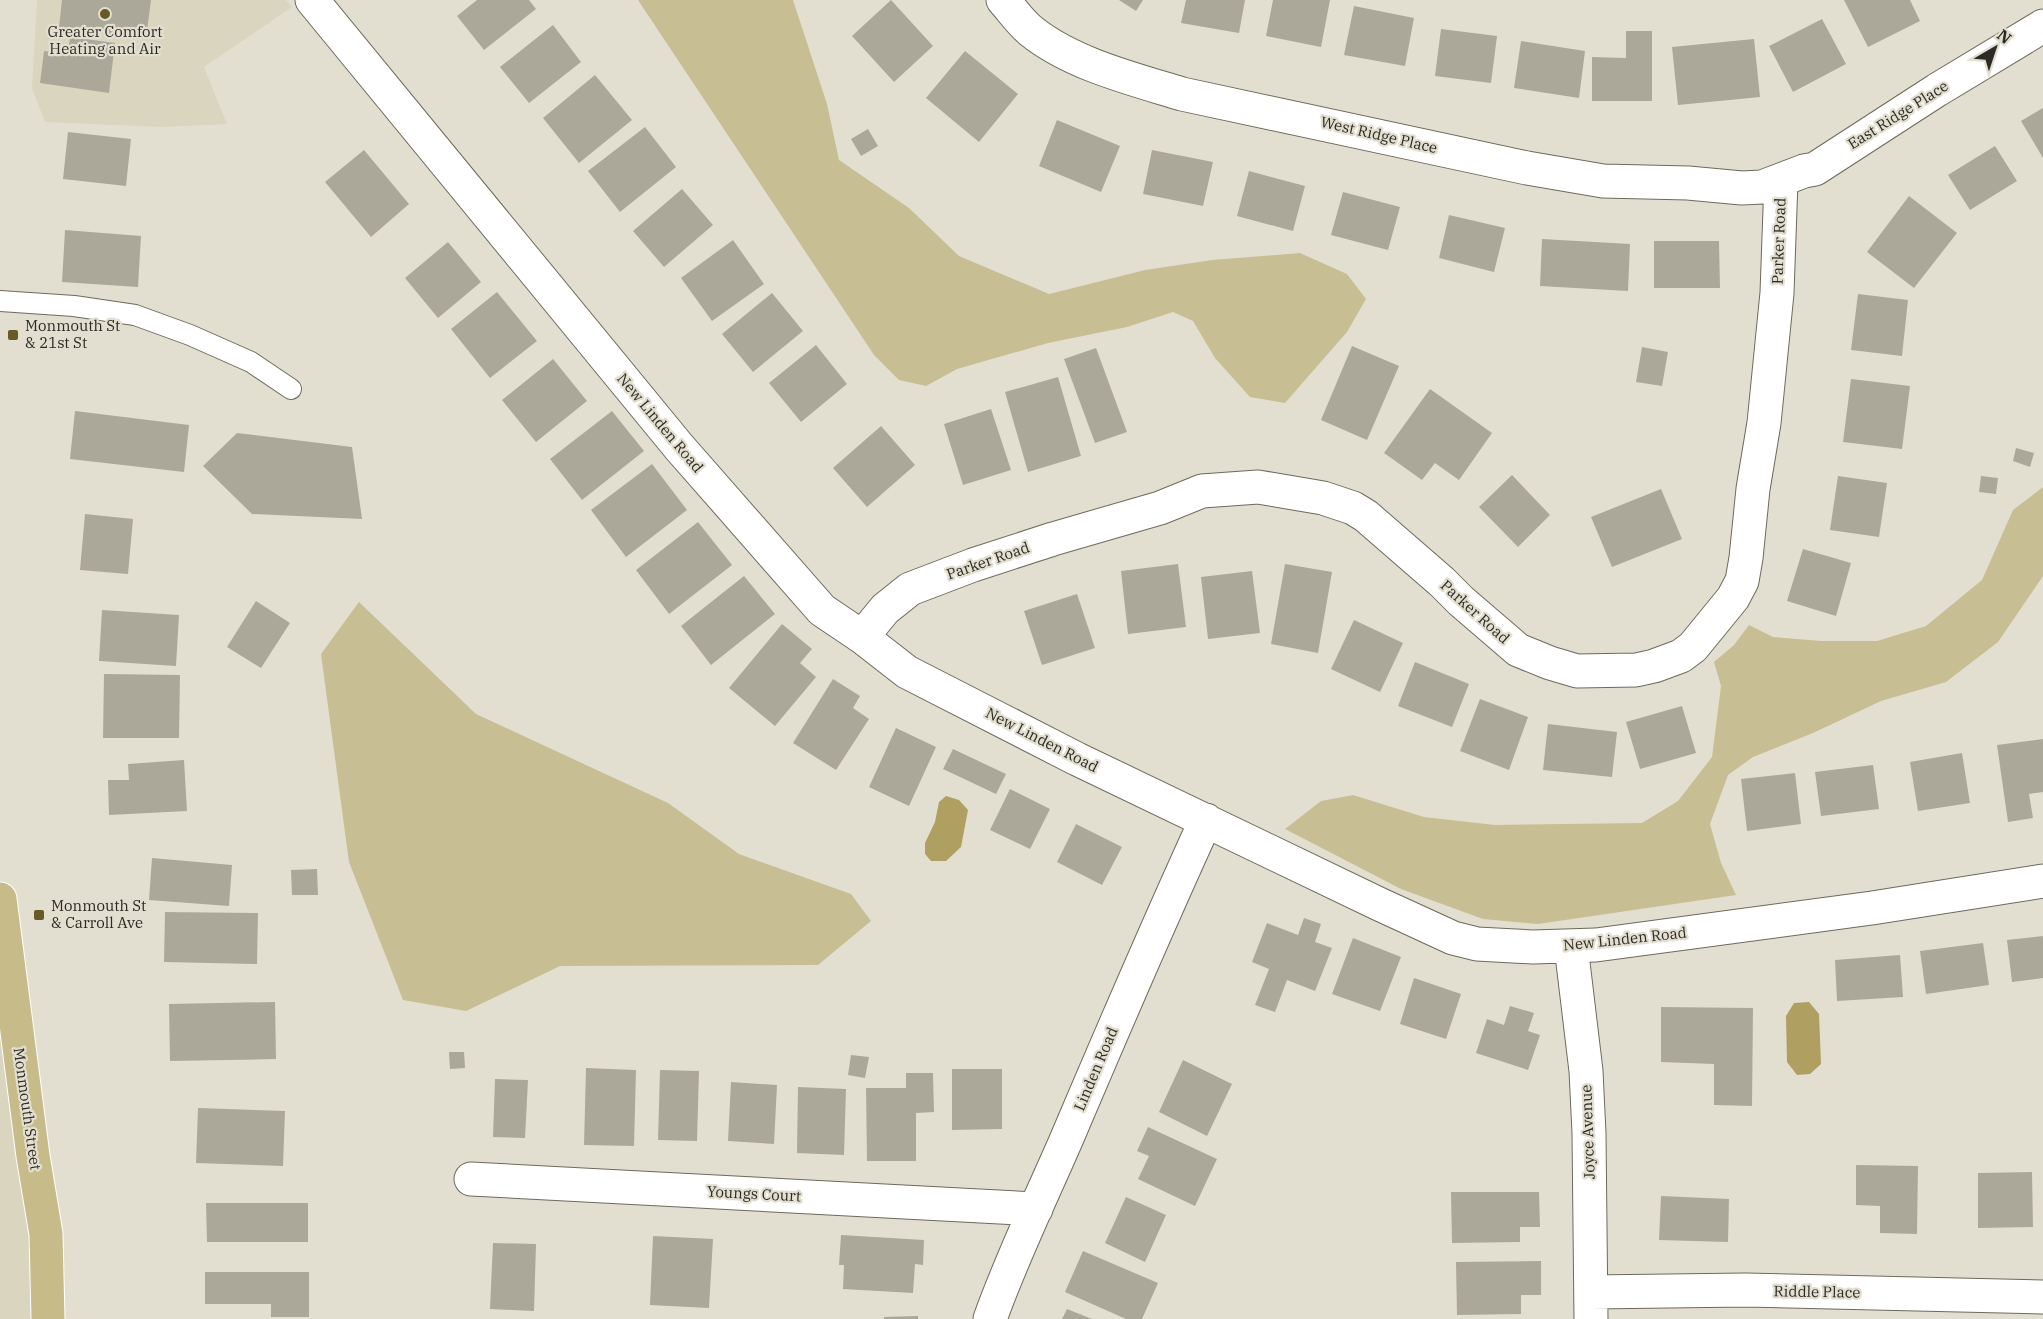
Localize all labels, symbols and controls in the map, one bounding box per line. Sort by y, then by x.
marker: Greater Comfort Heating and Air [98,7,112,21]
north arrow [1965,18,2025,78]
place label: Greater Comfort Heating and Air [47,22,163,58]
text: N [1993,25,2016,48]
street label: East Ridge Place [1844,76,1952,153]
street label: West Ridge Place [1319,112,1439,157]
street label: Parker Road [1767,197,1790,285]
place label: Monmouth St & 21st St [25,316,120,352]
marker: Monmouth St & 21st St [6,328,20,342]
street label: New Linden Road [613,369,708,476]
street label: Parker Road [944,537,1032,584]
street label: Parker Road [1437,576,1514,648]
street label: New Linden Road [983,703,1102,776]
place label: Monmouth St & Carroll Ave [51,896,146,932]
marker: Monmouth St & Carroll Ave [32,908,46,922]
street label: New Linden Road [1562,923,1688,954]
street label: Linden Road [1069,1024,1122,1114]
street label: Monmouth Street [9,1046,45,1171]
street label: Joyce Avenue [1576,1084,1599,1180]
street label: Youngs Court [707,1182,802,1205]
street label: Riddle Place [1773,1281,1861,1302]

